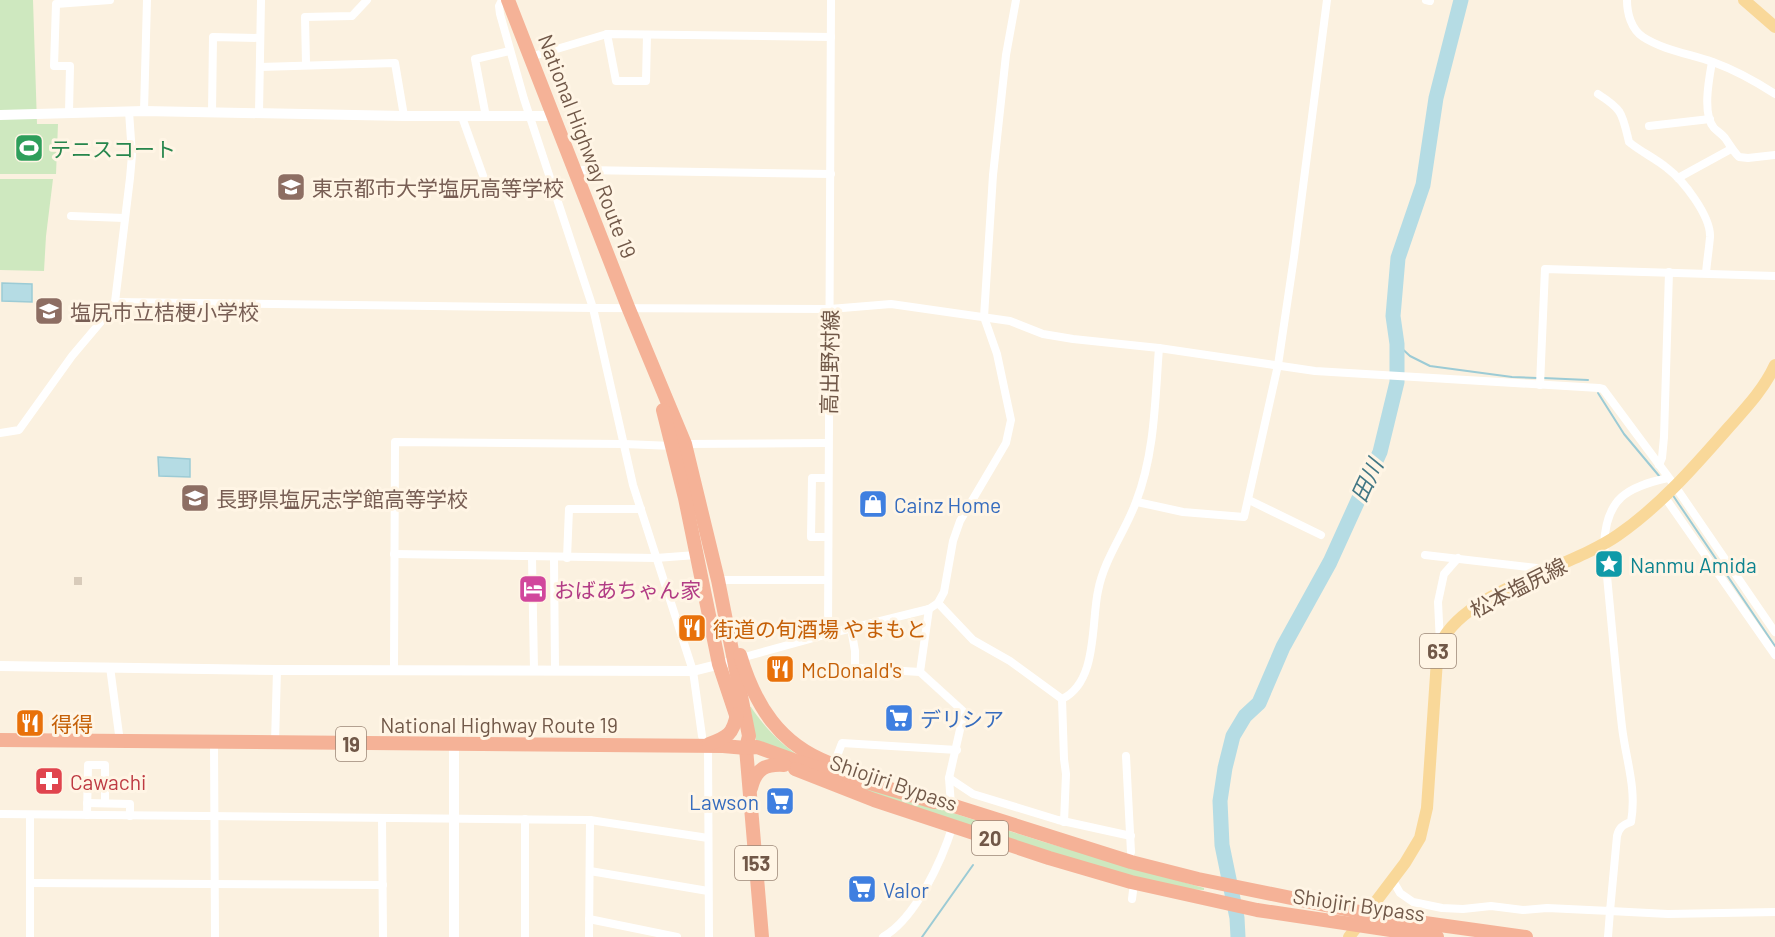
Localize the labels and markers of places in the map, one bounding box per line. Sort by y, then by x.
sports icon: テニスコート [13,132,45,164]
place label: テニスコート [50,136,176,161]
school or university icon: 東京都市大学塩尻高等学校 [275,171,307,203]
place label: 東京都市大学塩尻高等学校 [312,175,564,200]
school or university icon: 塩尻市立桔梗小学校 [33,295,65,327]
place label: 塩尻市立桔梗小学校 [70,299,259,324]
school or university icon: 長野県塩尻志学館高等学校 [179,482,211,514]
place label: 長野県塩尻志学館高等学校 [216,486,468,511]
shop icon: Cainz Home [857,488,889,520]
place label: Cainz Home [894,492,1001,517]
place icon: Nanmu Amida [1593,548,1625,580]
place label: Nanmu Amida [1630,552,1757,577]
hotel icon: おばあちゃん家 [517,573,549,605]
place label: おばあちゃん家 [554,577,701,602]
restaurant icon: 街道の旬酒場 やまもと [676,612,708,644]
place label: 街道の旬酒場 やまもと [713,616,927,641]
restaurant icon: McDonald's [764,653,796,685]
place label: McDonald's [801,657,902,682]
supermarket icon: デリシア [883,702,915,734]
place label: デリシア [920,706,1004,731]
restaurant icon: 得得 [14,707,46,739]
place label: 得得 [51,711,93,736]
pharmacy icon: Cawachi [33,765,65,797]
place label: Cawachi [70,769,146,794]
supermarket icon: Lawson [764,785,796,817]
place label: Lawson [689,789,759,814]
supermarket icon: Valor [846,873,878,905]
place label: Valor [883,877,929,902]

